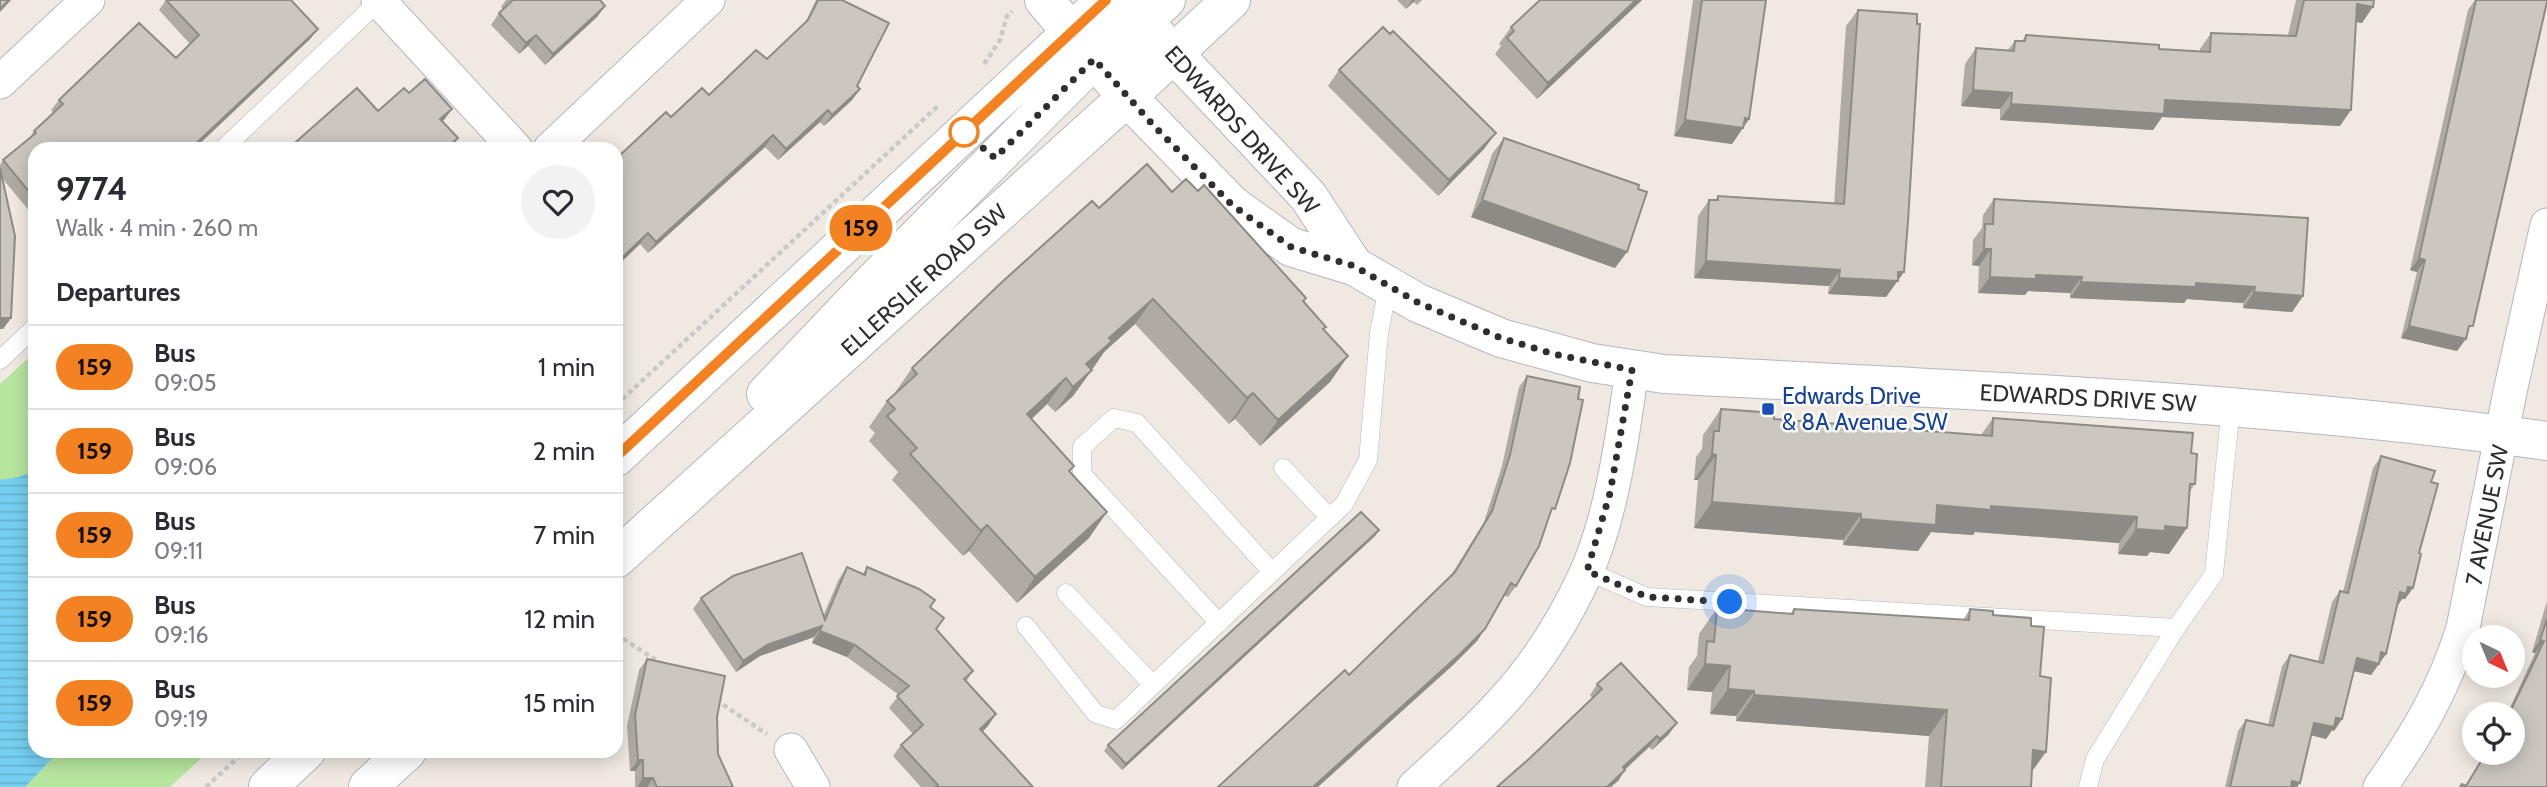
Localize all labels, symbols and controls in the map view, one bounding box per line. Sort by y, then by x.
street label: EDWARDS DRIVE SW [1159,40,1325,220]
unlabelled marker [949,117,979,147]
button: heart [521,165,595,239]
text: 9774 [56,168,128,208]
street label: ELLERSLIE ROAD SW [835,198,1013,362]
line badge: 159 [821,205,901,251]
text: 159 [843,213,879,242]
text: Walk · 4 min · 260 m [56,214,258,242]
text: Departures [56,276,180,308]
text: Bus [154,337,195,369]
text: 1 min [538,351,595,383]
text: 159 [77,352,112,381]
text: 09:05 [154,369,216,397]
street label: EDWARDS DRIVE SW [1979,378,2197,418]
place label: Edwards Drive & 8A Avenue SW [1782,382,1948,436]
marker: Edwards Drive & 8A Avenue SW [1760,401,1776,417]
text: Bus [154,421,195,453]
text: 2 min [533,435,595,467]
text: 159 [77,436,112,465]
street label: 7 AVENUE SW [2460,442,2514,588]
text: 09:06 [154,453,217,481]
text: Bus [154,505,195,537]
text: 7 min [533,519,595,551]
text: 159 [77,520,112,549]
text: 09:11 [154,537,203,565]
your location [1712,584,1747,619]
text: Bus [154,589,195,621]
text: 12 min [524,603,595,635]
text: 159 [77,604,112,633]
text: 09:16 [154,621,208,649]
north arrow [2462,625,2525,688]
map controls [2462,625,2525,765]
text: Bus [154,673,195,705]
text: 15 min [524,687,595,719]
text: 159 [77,688,112,717]
button: locate [2462,702,2525,765]
text: 09:19 [154,705,208,733]

